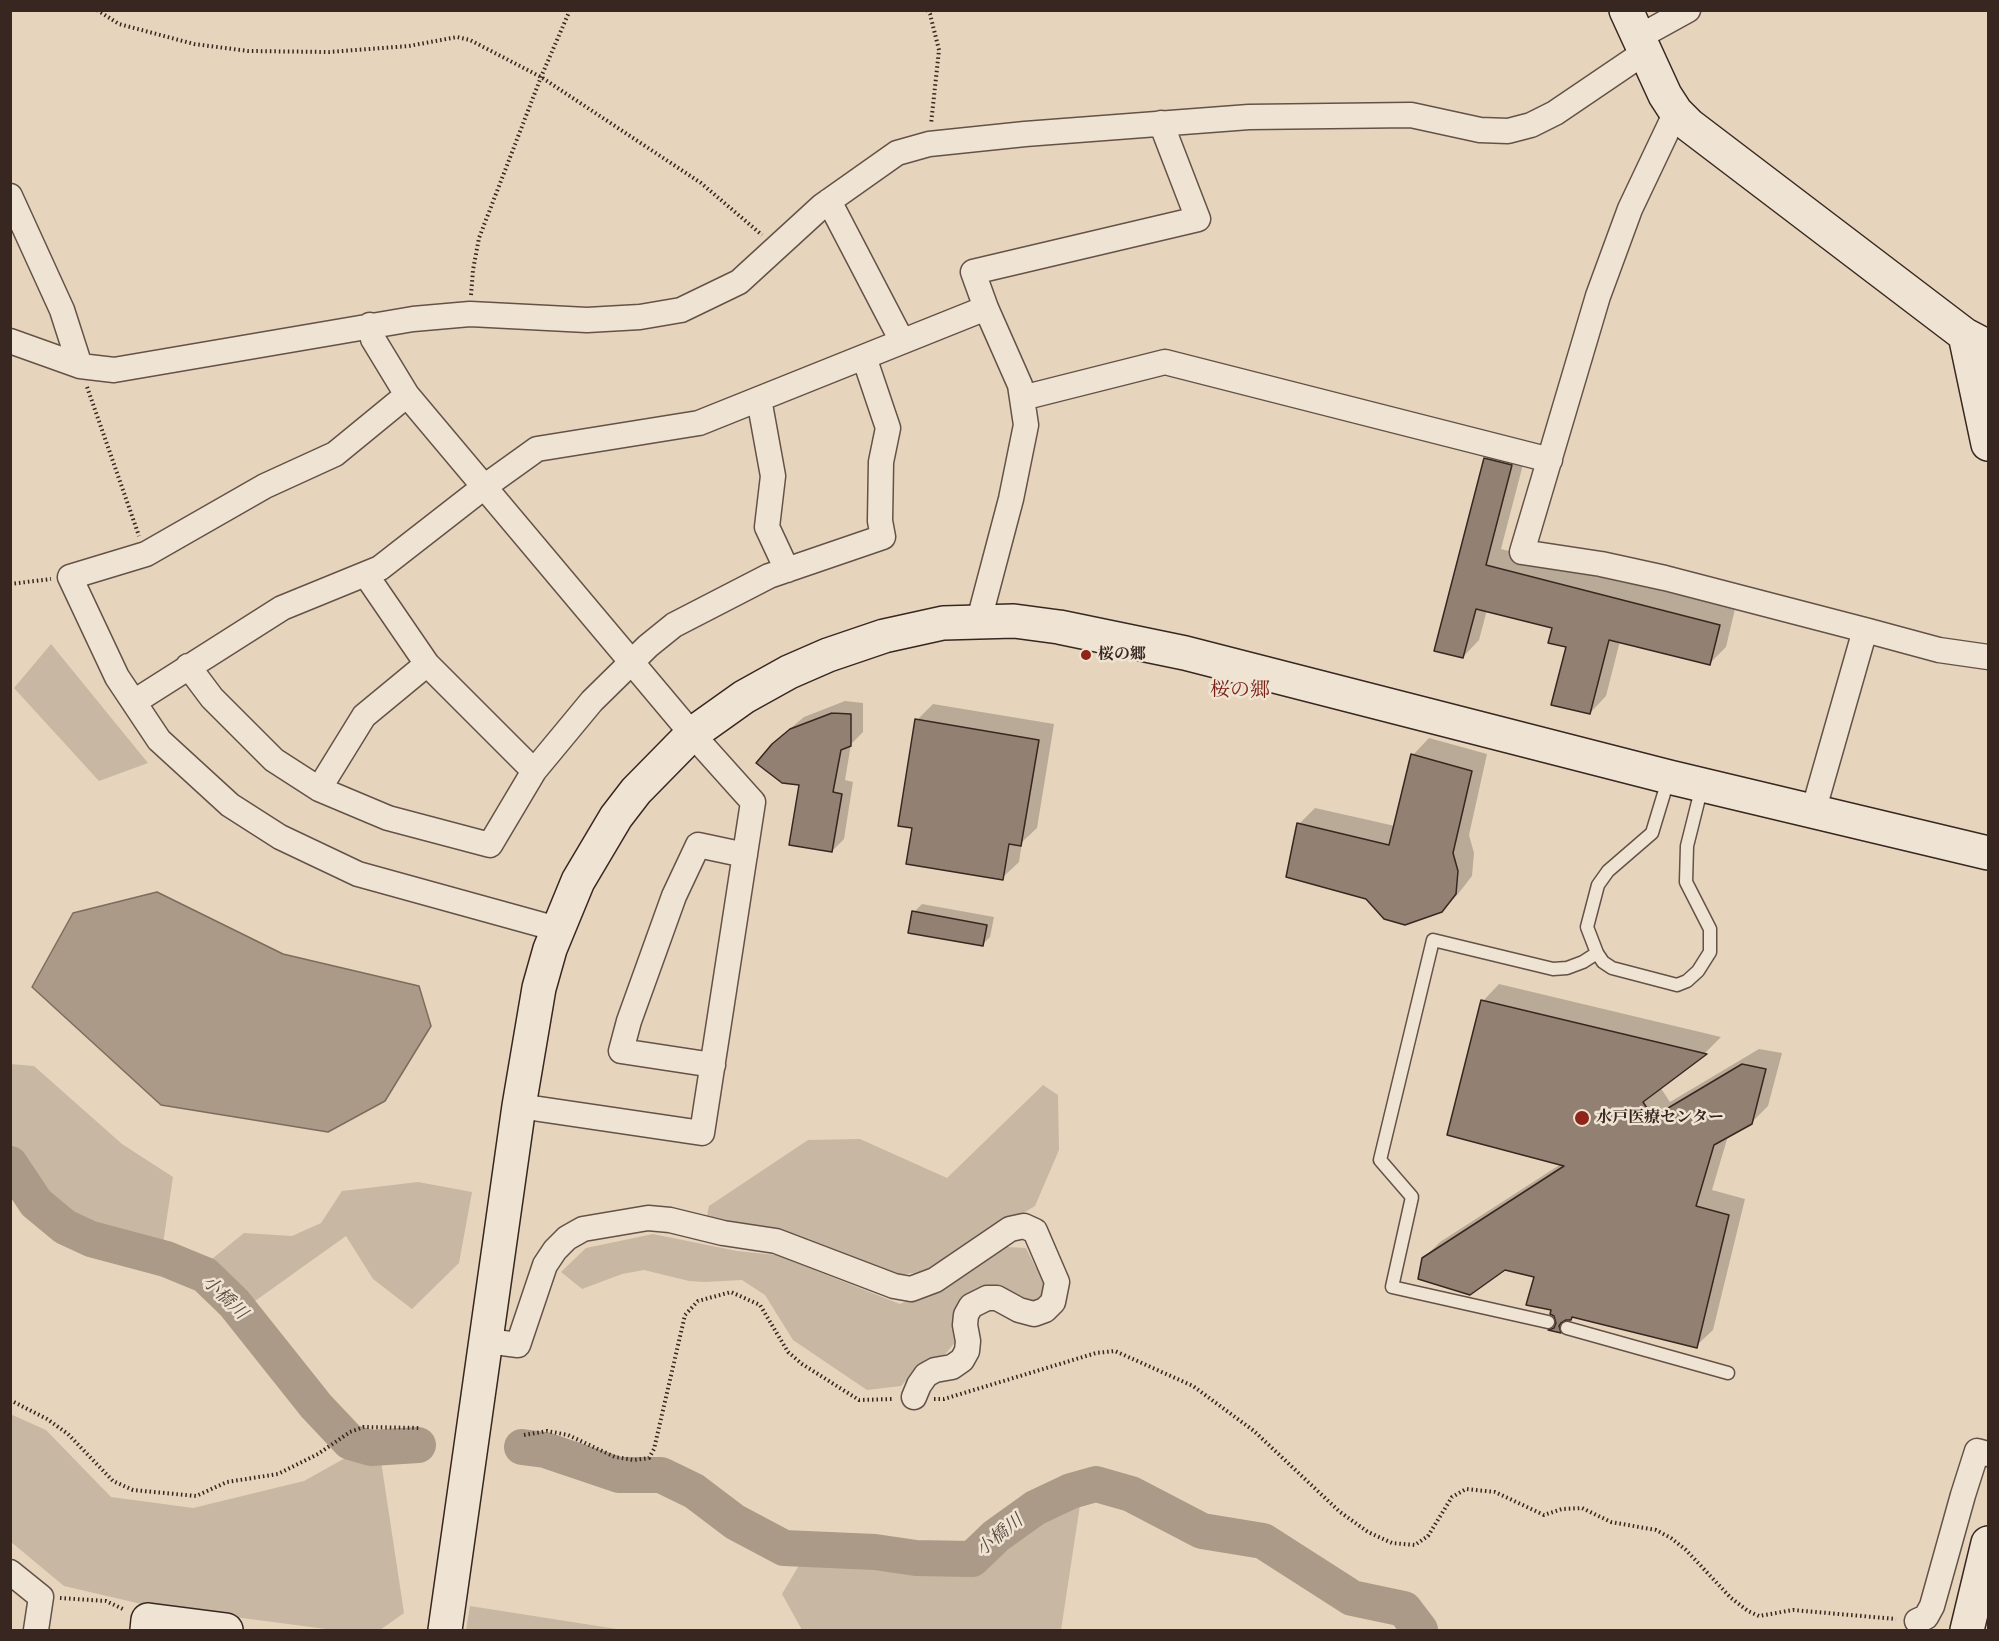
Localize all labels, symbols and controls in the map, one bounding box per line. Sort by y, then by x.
place label: 桜の郷 [1098,645,1146,665]
marker: 桜の郷 [1079,648,1093,662]
district label: 桜の郷 [1210,679,1270,703]
place label: 水戸医療センター [1596,1108,1724,1128]
marker: 水戸医療センター [1573,1109,1591,1127]
water label: 小橋川 [197,1271,251,1325]
water label: 小橋川 [972,1511,1028,1561]

